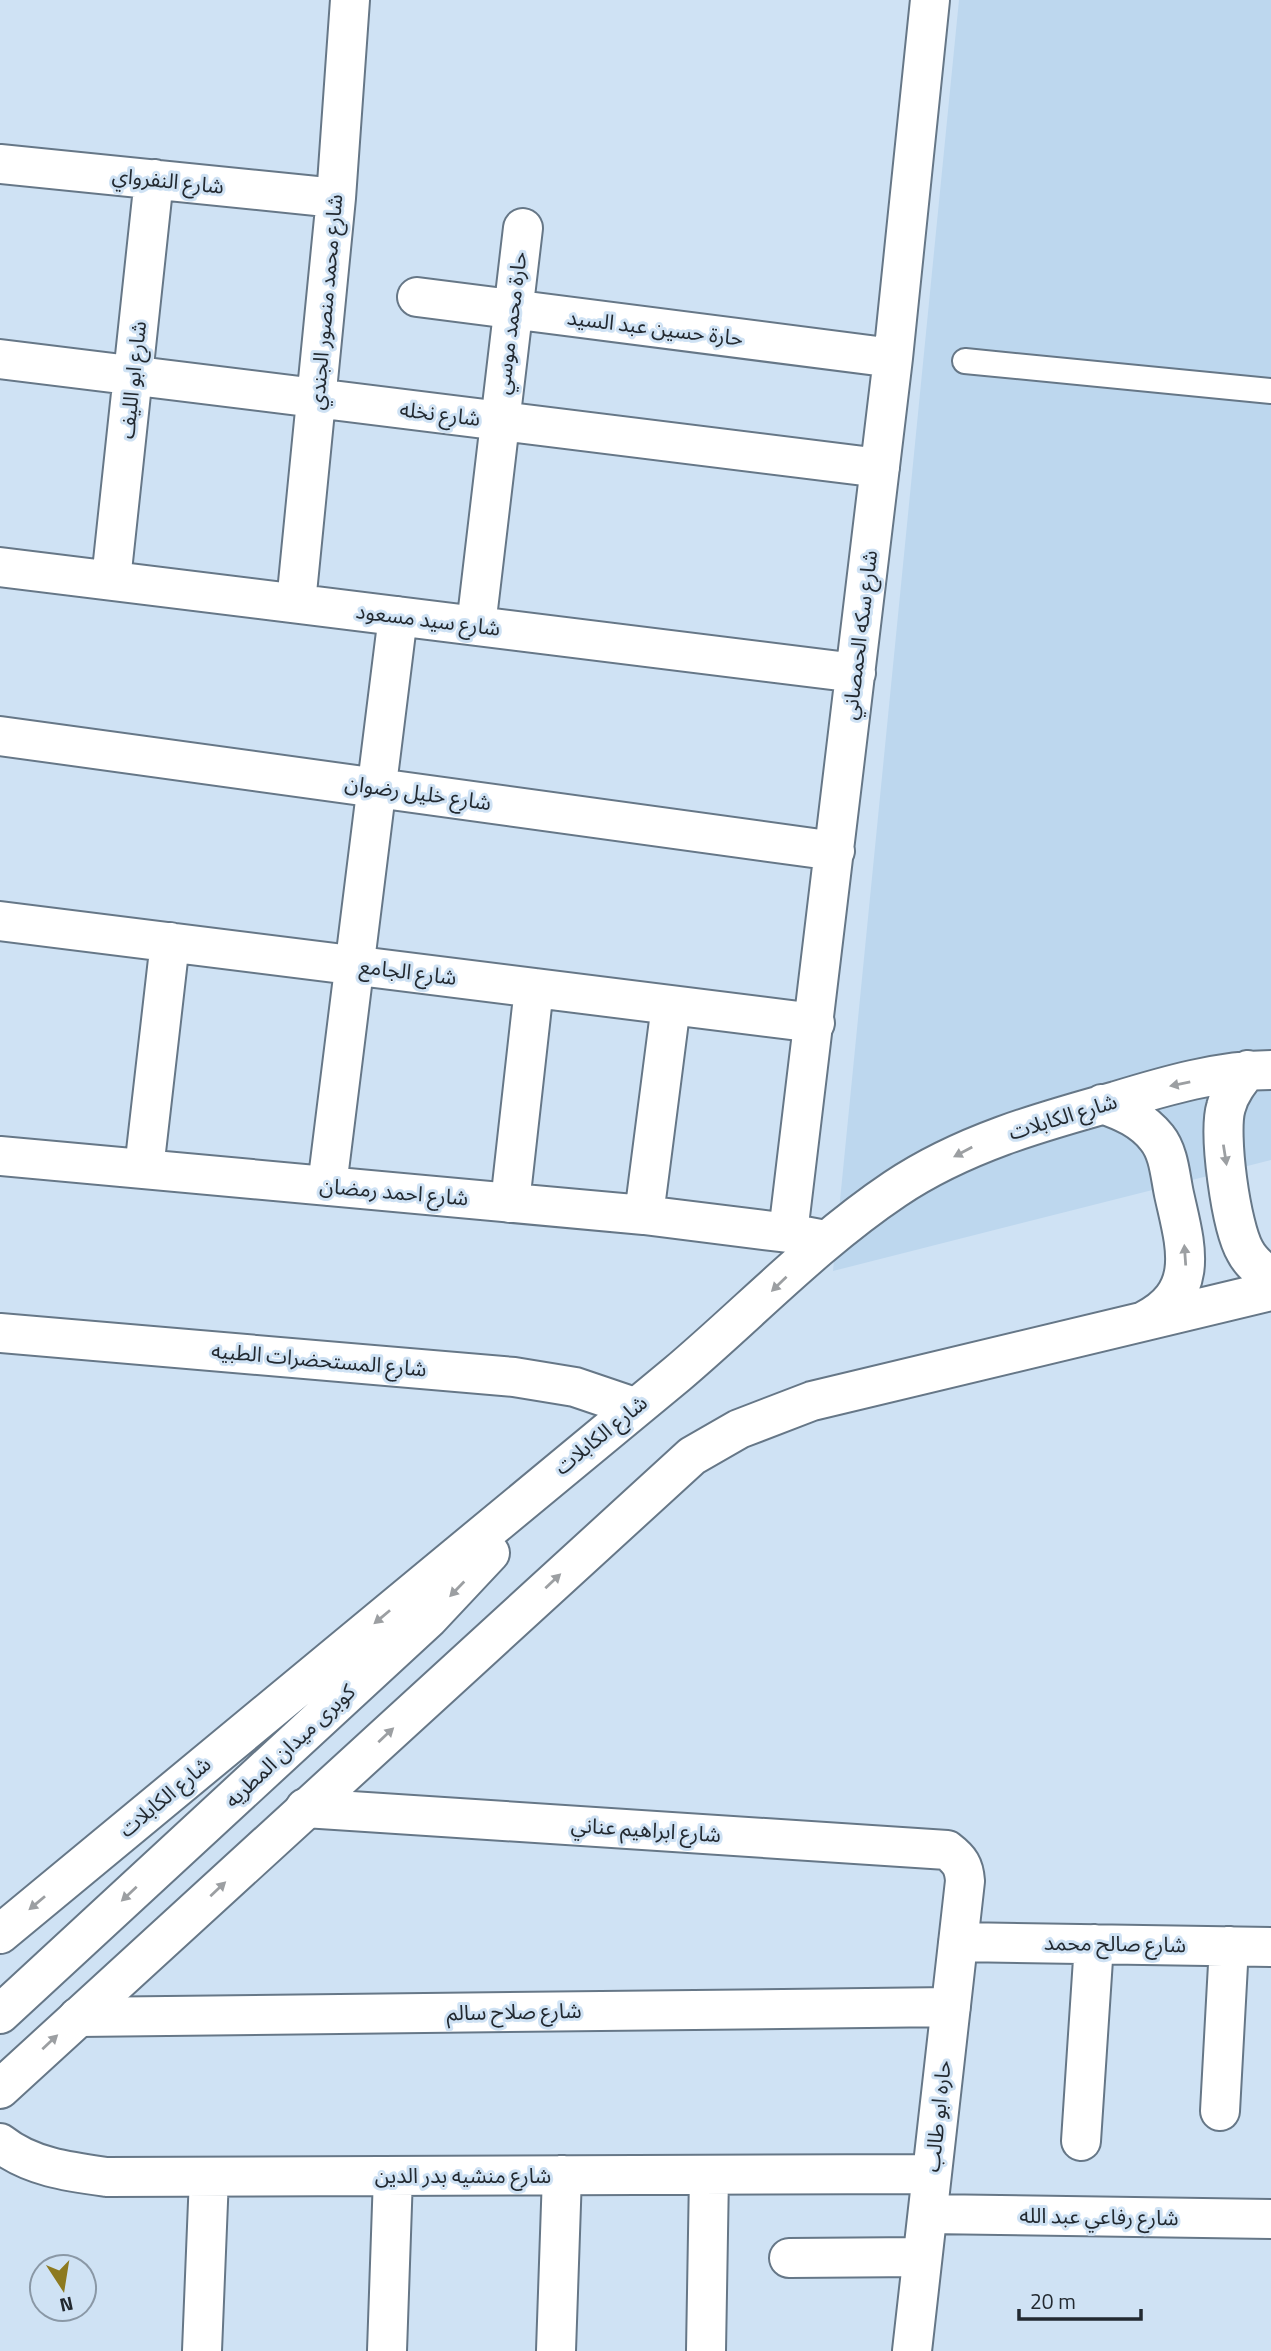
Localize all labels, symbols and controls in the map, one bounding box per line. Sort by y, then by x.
street label: شارع النفرواي [111,158,226,203]
street label: شارع محمد منصور الجندي [300,193,351,411]
street label: حارة محمد موسي [485,250,536,396]
street label: حارة حسين عبد السيد [565,300,745,354]
street label: شارع ابو الليف [110,319,154,440]
street label: شارع نخله [398,392,482,434]
street label: شارع سكه الحمصاني [833,548,886,722]
street label: شارع سيد مسعود [354,594,502,644]
street label: شارع خليل رضوان [343,766,493,818]
street label: شارع الجامع [358,949,459,993]
one-way arrow [1169,1079,1191,1090]
street label: شارع الكابلات [1005,1084,1121,1148]
one-way arrow [1220,1144,1231,1166]
one-way arrow [953,1146,973,1158]
street label: شارع احمد رمضان [318,1169,470,1213]
one-way arrow [1179,1244,1190,1266]
one-way arrow [771,1275,788,1291]
street label: شارع المستحضرات الطبيه [210,1334,428,1384]
street label: شارع الكابلات [547,1387,654,1482]
one-way arrow [544,1573,562,1589]
one-way arrow [449,1580,465,1597]
one-way arrow [373,1609,390,1624]
street label: كوبرى ميدان المطريه [217,1676,362,1815]
one-way arrow [377,1727,395,1743]
street label: شارع الكابلات [111,1748,217,1844]
street label: شارع ابراهيم عناني [570,1808,722,1851]
one-way arrow [209,1881,226,1897]
one-way arrow [121,1886,138,1902]
one-way arrow [28,1895,46,1911]
street label: شارع صالح محمد [1044,1926,1186,1960]
street label: شارع صلاح سالم [446,1994,582,2028]
one-way arrow [41,2035,58,2051]
street label: حاره ابو طالب [915,2058,959,2173]
street label: شارع منشيه بدر الدين [375,2159,551,2191]
street label: شارع رفاعي عبد الله [1019,2199,1179,2234]
north arrow [28,2253,98,2323]
scale bar [1019,2278,1142,2322]
text: 20 m [1030,2285,1076,2317]
text: N [57,2290,76,2321]

